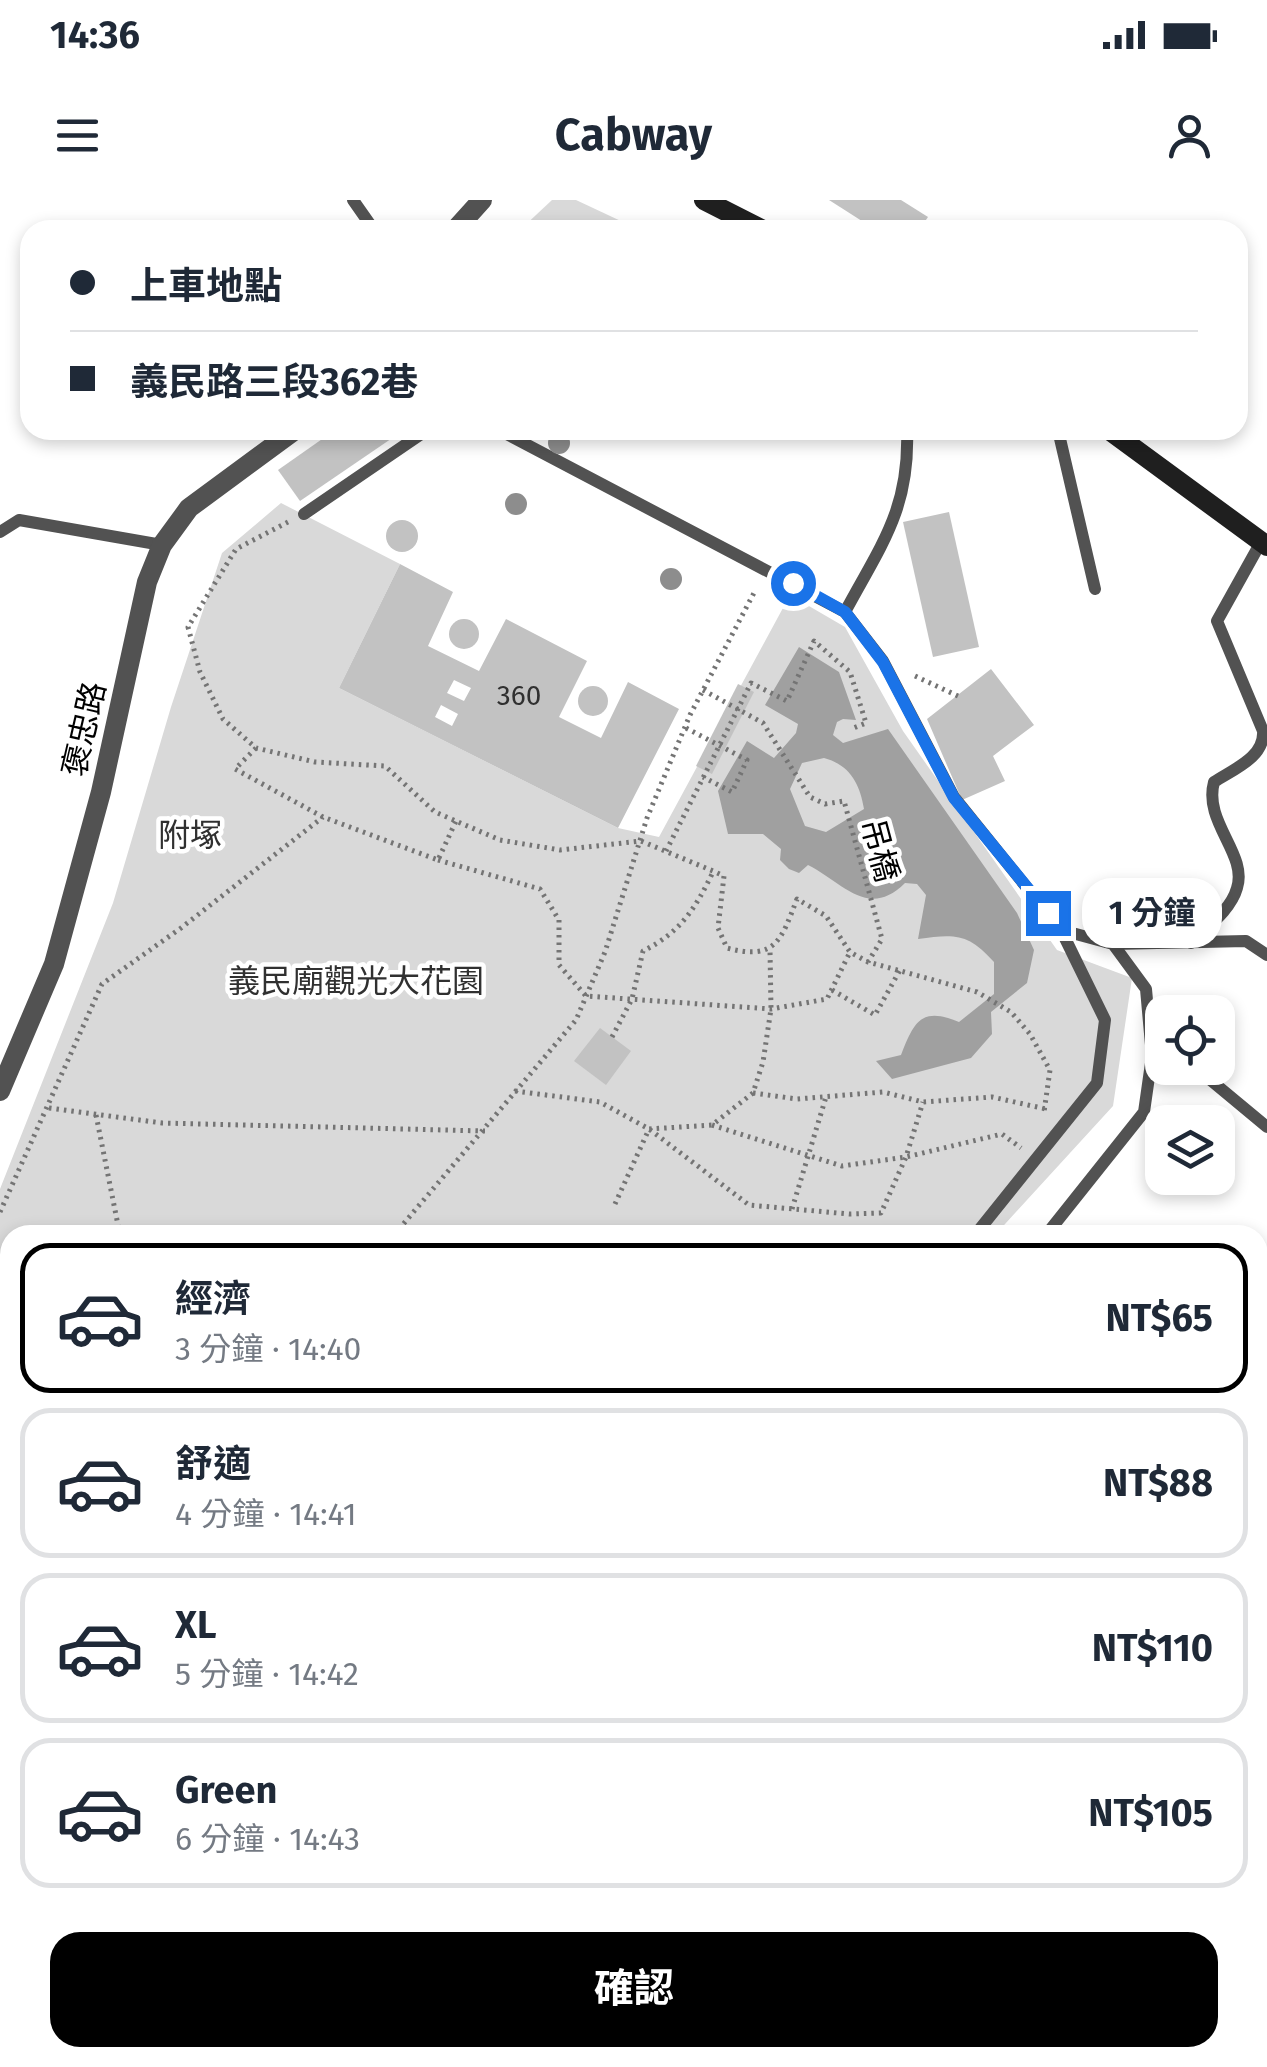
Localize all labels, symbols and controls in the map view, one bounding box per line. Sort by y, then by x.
text: 14:36 [50,12,140,58]
icon: menu [50,108,105,163]
text: Cabway [555,108,712,162]
icon: person [1162,108,1217,163]
text: 上車地點 [130,263,282,309]
text: 義民路三段362巷 [130,359,418,405]
route start [771,561,816,606]
street label: 褒忠路 [55,678,113,780]
house number: 360 [497,679,541,712]
street label: 吊橋 [853,814,907,886]
park label: 附塚 [158,816,222,854]
callout: 1 分鐘 [1083,878,1223,948]
route end [1026,891,1071,936]
text: 1 分鐘 [1109,894,1195,932]
park label: 義民廟觀光大花園 [228,962,484,1000]
map controls [1145,995,1235,1195]
button: locate [1145,995,1235,1085]
button: layers [1145,1105,1235,1195]
icon: car [55,1273,145,1363]
text: 經濟 [175,1276,251,1322]
text: NT$65 [1106,1295,1213,1341]
text: 3 分鐘 · 14:40 [175,1330,361,1368]
icon: car [55,1438,145,1528]
text: 舒適 [175,1441,251,1487]
text: NT$88 [1103,1460,1213,1506]
text: 4 分鐘 · 14:41 [175,1495,357,1533]
text: XL [175,1602,217,1648]
icon: car [55,1603,145,1693]
text: NT$110 [1092,1625,1213,1671]
text: 5 分鐘 · 14:42 [175,1655,359,1693]
text: Green [175,1767,278,1813]
icon: car [55,1768,145,1858]
text: NT$105 [1088,1790,1213,1836]
text: 6 分鐘 · 14:43 [175,1820,360,1858]
button: 確認 [50,1932,1218,2047]

